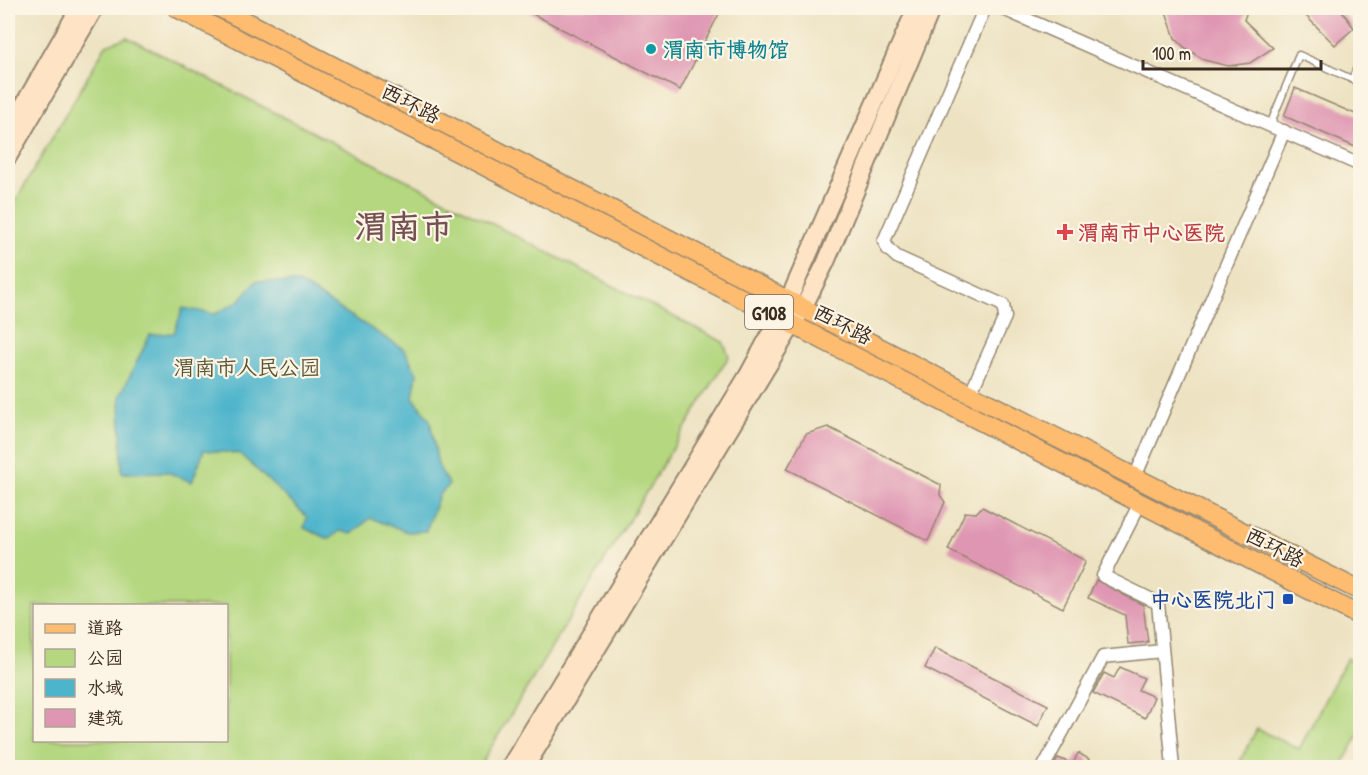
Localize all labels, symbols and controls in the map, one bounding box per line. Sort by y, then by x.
scale bar [1143,33,1322,71]
place label: 渭南市博物馆 [663,35,789,64]
text: 100 m [1152,41,1191,66]
marker: 渭南市博物馆 [644,42,658,56]
street label: 西环路 [376,76,446,130]
district label: 渭南市 [355,204,454,248]
place label: 渭南市中心医院 [1078,218,1225,247]
marker: 渭南市中心医院 [1056,223,1074,241]
road number: G108 [745,295,793,329]
street label: 西环路 [808,297,878,351]
park label: 渭南市人民公园 [174,353,321,382]
street label: 西环路 [1240,520,1310,574]
place label: 中心医院北门 [1150,585,1276,614]
marker: 中心医院北门 [1281,592,1295,606]
legend [33,604,228,742]
text: 道路 [87,615,123,640]
text: 公园 [87,645,123,670]
text: 水域 [87,675,123,700]
text: 建筑 [87,705,123,730]

